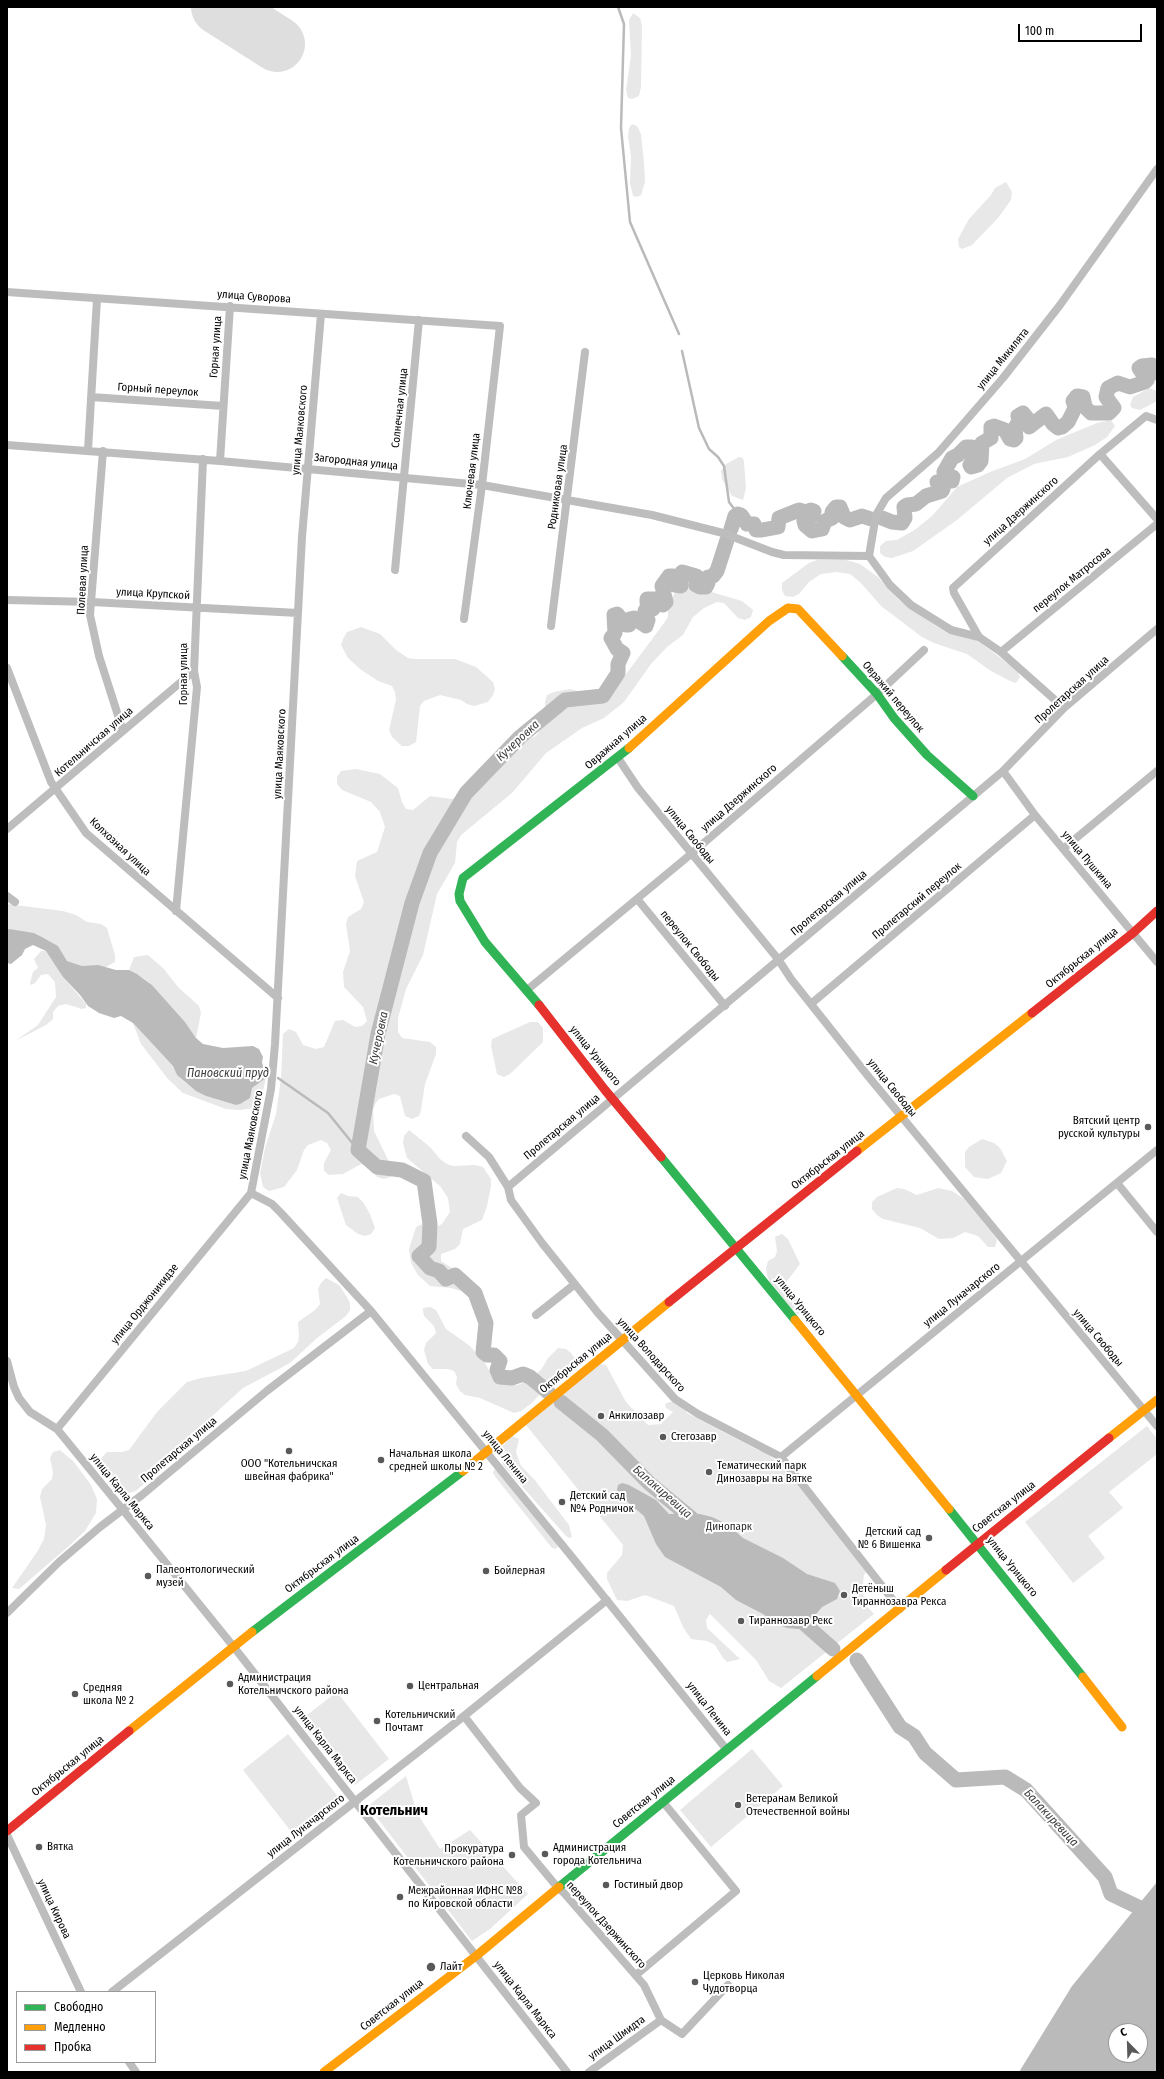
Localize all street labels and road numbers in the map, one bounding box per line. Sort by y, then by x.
street label: улица Суворова [217,288,291,306]
street label: Горная улица [207,315,225,379]
street label: улица Микилята [974,326,1032,392]
street label: Солнечная улица [389,367,411,449]
street label: Горный переулок [117,381,199,399]
street label: улица Маяковского [289,384,311,476]
street label: Ключевая улица [461,432,483,510]
street label: Родниковая улица [546,444,570,530]
street label: Загородная улица [313,451,399,473]
street label: улица Дзержинского [981,474,1061,548]
street label: переулок Матросова [1030,544,1114,616]
street label: Полевая улица [75,545,91,615]
street label: улица Крупской [116,585,190,603]
street label: Горная улица [177,643,191,705]
street label: Пролетарская улица [1032,653,1112,727]
street label: Овражий переулок [859,659,927,735]
street label: Котельничская улица [52,704,136,780]
street label: улица Маяковского [271,708,289,800]
street label: Овражная улица [582,712,650,772]
street label: улица Дзержинского [698,761,780,835]
street label: улица Свободы [663,803,717,867]
street label: Колхозная улица [87,815,153,879]
street label: улица Пушкина [1059,828,1115,892]
street label: Пролетарский переулок [870,860,964,942]
street label: Пролетарская улица [788,867,870,939]
street label: переулок Свободы [657,908,723,984]
street label: Октябрьская улица [1043,925,1121,991]
street label: улица Урицкого [567,1023,623,1089]
street label: улица Свободы [865,1056,919,1120]
street label: улица Маяковского [236,1089,266,1181]
street label: Пролетарская улица [521,1091,603,1163]
street label: Октябрьская улица [789,1127,867,1193]
street label: улица Луначарского [921,1260,1003,1330]
street label: улица Орджоникидзе [108,1261,182,1347]
street label: улица Урицкого [772,1273,828,1339]
street label: улица Свободы [1070,1307,1126,1369]
street label: улица Володарского [614,1315,688,1395]
street label: Октябрьская улица [537,1330,615,1396]
street label: Пролетарская улица [138,1414,220,1486]
street label: улица Ленина [479,1428,531,1486]
street label: улица Карла Маркса [87,1451,157,1533]
street label: Советская улица [970,1478,1038,1536]
street label: Октябрьская улица [282,1532,362,1596]
street label: улица Урицкого [984,1534,1040,1600]
street label: улица Ленина [684,1679,734,1739]
street label: улица Карла Маркса [291,1704,359,1786]
street label: Октябрьская улица [29,1733,107,1799]
street label: Советская улица [610,1773,678,1831]
street label: улица Луначарского [265,1792,347,1860]
street label: улица Кирова [34,1877,74,1941]
street label: переулок Дзержинского [563,1879,649,1971]
street label: улица Карла Маркса [491,1959,559,2041]
street label: Советская улица [358,1976,426,2034]
street label: улица Шмидта [586,2013,648,2063]

